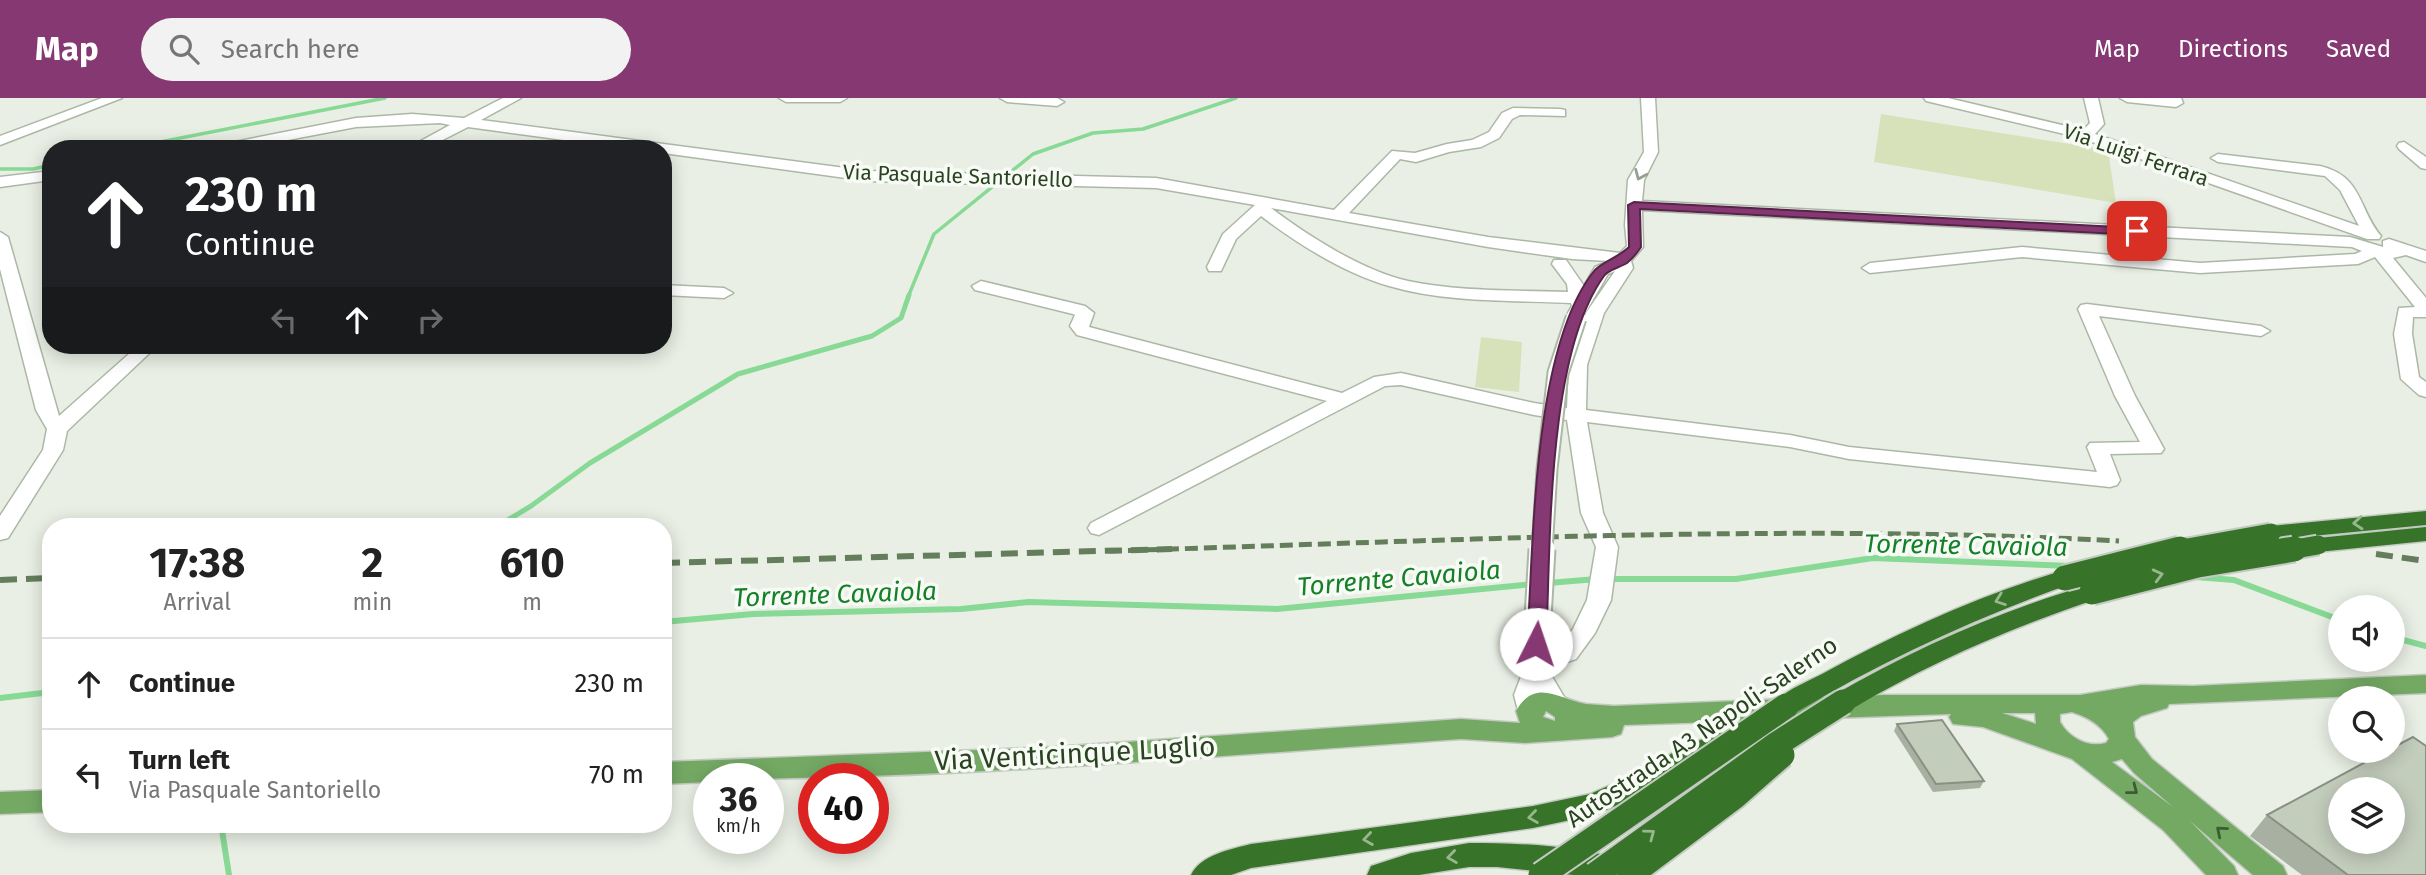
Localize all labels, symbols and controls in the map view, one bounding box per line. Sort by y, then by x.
search box [141,18,631,81]
text: Map [35,29,99,69]
icon: search [165,30,203,68]
text: Search here [221,34,360,65]
text: Map [2094,35,2140,63]
text: Directions [2178,35,2288,63]
text: Saved [2326,35,2391,63]
street label: Via Luigi Ferrara [2060,118,2212,192]
street label: Via Pasquale Santoriello [842,159,1074,193]
text: 230 m [185,165,317,224]
icon: ahead [70,168,161,259]
one-way arrow [1634,168,1648,180]
pin [2107,201,2167,261]
icon: arrive [2118,212,2156,250]
text: Continue [185,225,315,263]
icon: left [265,301,303,339]
icon: ahead [338,301,376,339]
icon: right [411,301,449,339]
one-way arrow [2352,515,2363,530]
water label: Torrente Cavaiola [1864,528,2068,563]
text: 17:38 [149,538,245,588]
text: 2 [362,538,383,588]
text: 610 [499,538,565,588]
water label: Torrente Cavaiola [1296,554,1502,603]
one-way arrow [2152,569,2164,583]
water label: Torrente Cavaiola [733,575,937,614]
text: Arrival [164,588,231,616]
text: min [353,588,392,616]
text: m [522,588,542,616]
one-way arrow [1995,592,2007,606]
map controls [2328,595,2405,854]
button: sound [2328,595,2405,672]
position arrow [1499,607,1573,681]
street label: Autostrada A3 Napoli-Salerno [1561,631,1843,833]
icon: ahead [70,665,108,703]
text: Continue [129,668,235,699]
text: 230 m [575,668,644,699]
button: search [2328,686,2405,763]
street label: Via Venticinque Luglio [934,730,1216,777]
text: Turn left [129,745,230,776]
icon: left [70,756,108,794]
text: 70 m [589,759,644,790]
speed limit sign: 40 [798,763,889,854]
text: Via Pasquale Santoriello [129,776,381,804]
button: layers [2328,777,2405,854]
text: 36 [720,778,757,820]
one-way arrow [2126,781,2138,794]
one-way arrow [1528,809,1539,824]
text: km/h [716,815,761,837]
one-way arrow [2216,827,2229,839]
one-way arrow [1642,830,1654,843]
one-way arrow [1362,831,1374,846]
one-way arrow [1446,849,1458,864]

